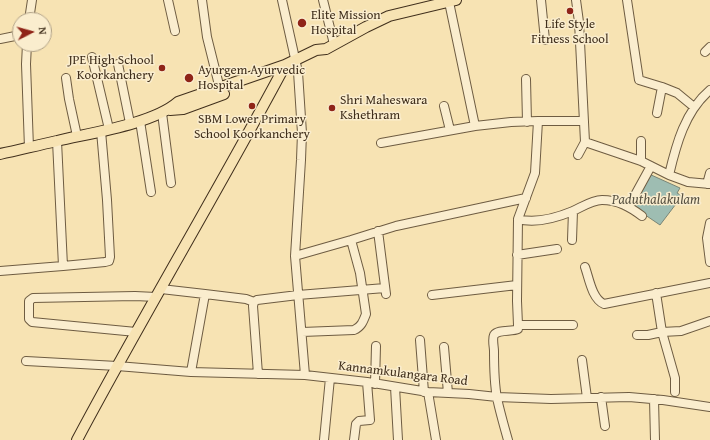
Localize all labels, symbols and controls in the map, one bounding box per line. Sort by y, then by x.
marker: Life Style Fitness School [565,6,575,16]
place label: Elite Mission Hospital [311,8,381,39]
north arrow [12,12,52,52]
marker: Elite Mission Hospital [296,17,308,29]
place label: Life Style Fitness School [531,17,609,48]
text: N [35,26,51,35]
place label: JPE High School Koorkanchery [68,53,154,84]
marker: JPE High School Koorkanchery [157,63,167,73]
place label: Ayurgem Ayurvedic Hospital [198,63,305,94]
marker: Ayurgem Ayurvedic Hospital [183,72,195,84]
place label: Shri Maheswara Kshethram [340,93,427,124]
marker: SBM Lower Primary School Koorkanchery [247,101,257,111]
marker: Shri Maheswara Kshethram [327,103,337,113]
place label: SBM Lower Primary School Koorkanchery [194,112,310,143]
water label: Paduthalakulam [612,192,700,208]
street label: Kannamkulangara Road [338,358,468,390]

